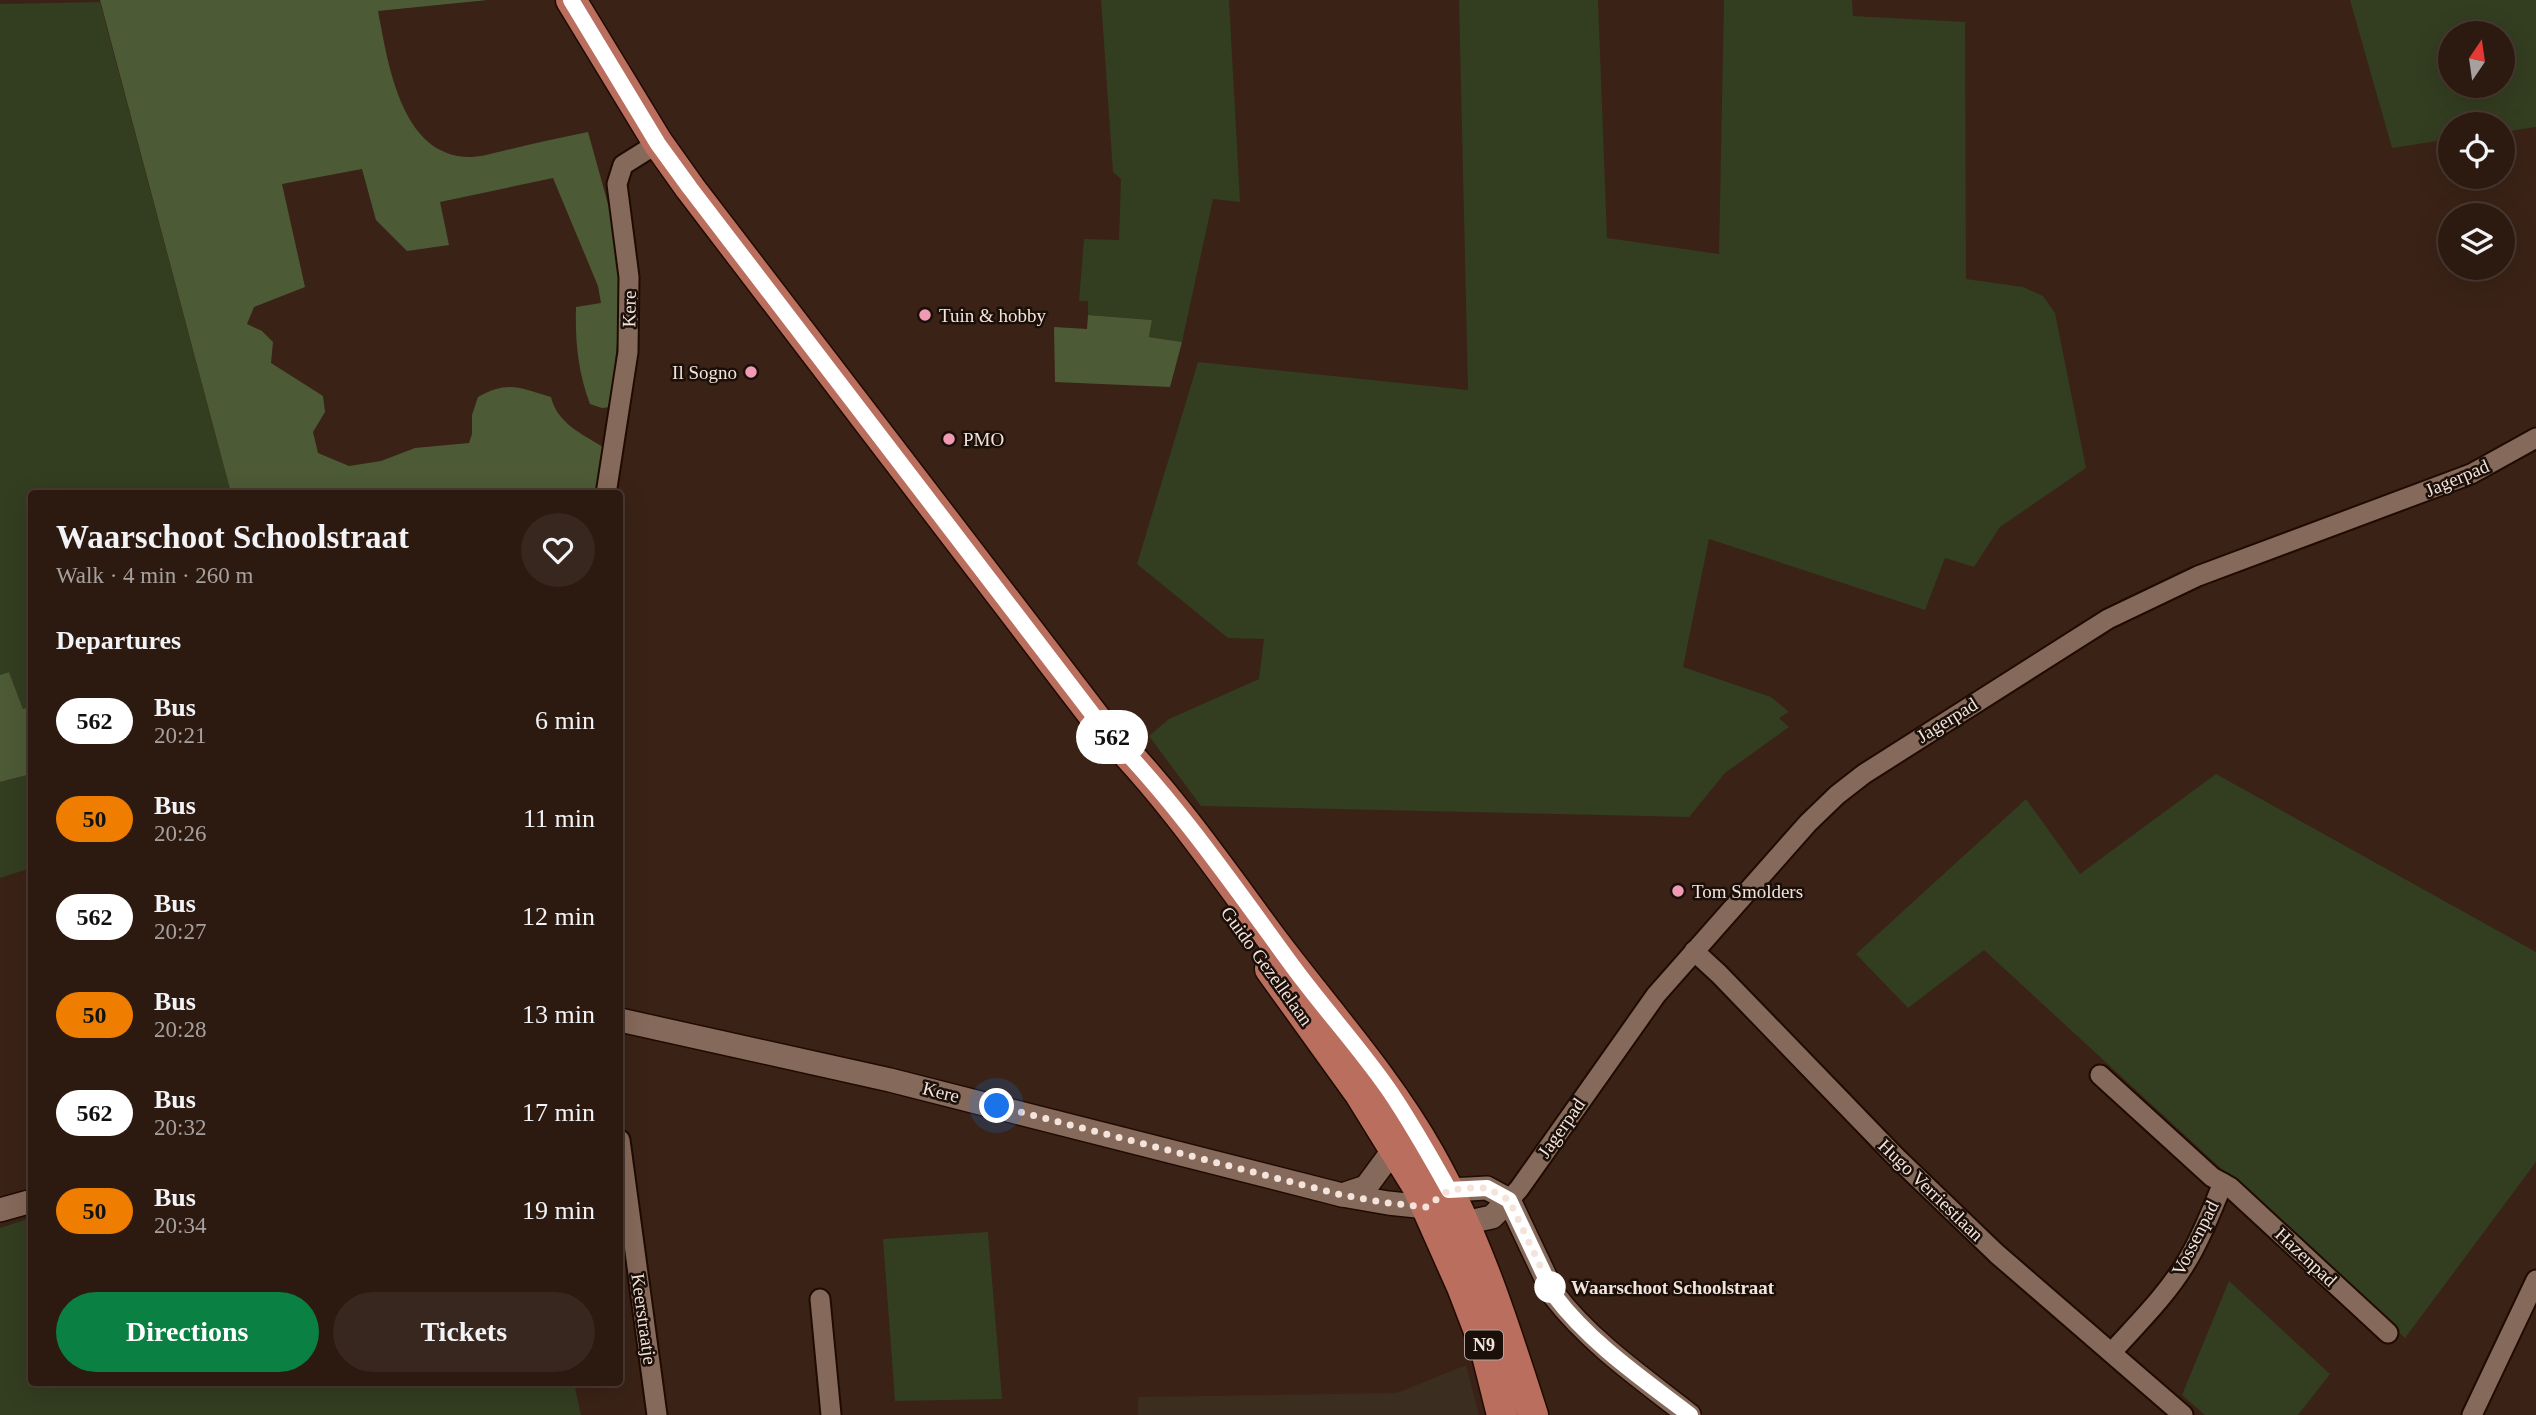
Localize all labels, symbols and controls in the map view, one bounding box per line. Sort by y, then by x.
north arrow [2438,21,2515,98]
map controls [2438,21,2515,280]
button: locate [2438,112,2515,189]
button: layers [2438,203,2515,280]
street label: Kere [618,290,640,328]
place label: Tuin & hobby [939,305,1046,326]
marker: Tuin & hobby [917,307,933,323]
place label: Il Sogno [672,362,737,383]
marker: Il Sogno [743,364,759,380]
place label: PMO [963,429,1004,450]
marker: PMO [941,431,957,447]
street label: Jagerpad [2422,455,2493,501]
button: heart [521,513,595,587]
text: Waarschoot Schoolstraat [56,519,409,555]
text: Walk · 4 min · 260 m [56,563,253,588]
text: Departures [56,626,181,655]
text: Bus [154,693,196,722]
street label: Jagerpad [1913,693,1982,747]
text: 6 min [535,706,595,735]
text: 562 [77,708,113,734]
line badge: 562 [1072,714,1152,760]
text: 20:21 [154,723,206,748]
text: 562 [1094,724,1130,750]
text: Bus [154,791,196,820]
text: 11 min [523,804,595,833]
text: 50 [83,806,107,832]
text: 20:26 [154,821,206,846]
place label: Tom Smolders [1692,881,1803,902]
marker: Tom Smolders [1670,883,1686,899]
text: Bus [154,889,196,918]
text: 12 min [522,902,595,931]
street label: Guido Gezellelaan [1217,902,1317,1030]
text: 562 [77,904,113,930]
text: 20:27 [154,919,206,944]
text: Bus [154,987,196,1016]
text: 13 min [522,1000,595,1029]
text: 50 [83,1002,107,1028]
text: 20:28 [154,1017,206,1042]
street label: Kere [921,1077,961,1107]
text: Bus [154,1085,196,1114]
your location [979,1088,1014,1123]
street label: Jagerpad [1533,1094,1589,1162]
text: 17 min [522,1098,595,1127]
text: 562 [77,1100,113,1126]
text: 20:32 [154,1115,206,1140]
street label: Hugo Verriestlaan [1874,1135,1988,1246]
text: Bus [154,1183,196,1212]
text: 19 min [522,1196,595,1225]
street label: Vossenpad [2167,1197,2223,1279]
text: 50 [83,1198,107,1224]
text: 20:34 [154,1213,206,1238]
street label: Hazenpad [2271,1223,2341,1291]
street label: Keerstraatje [627,1272,661,1366]
marker: Waarschoot Schoolstraat [1535,1272,1565,1302]
place label: Waarschoot Schoolstraat [1571,1277,1775,1298]
button: Directions [56,1292,319,1372]
button: Tickets [333,1292,595,1372]
road number: N9 [1465,1330,1503,1360]

